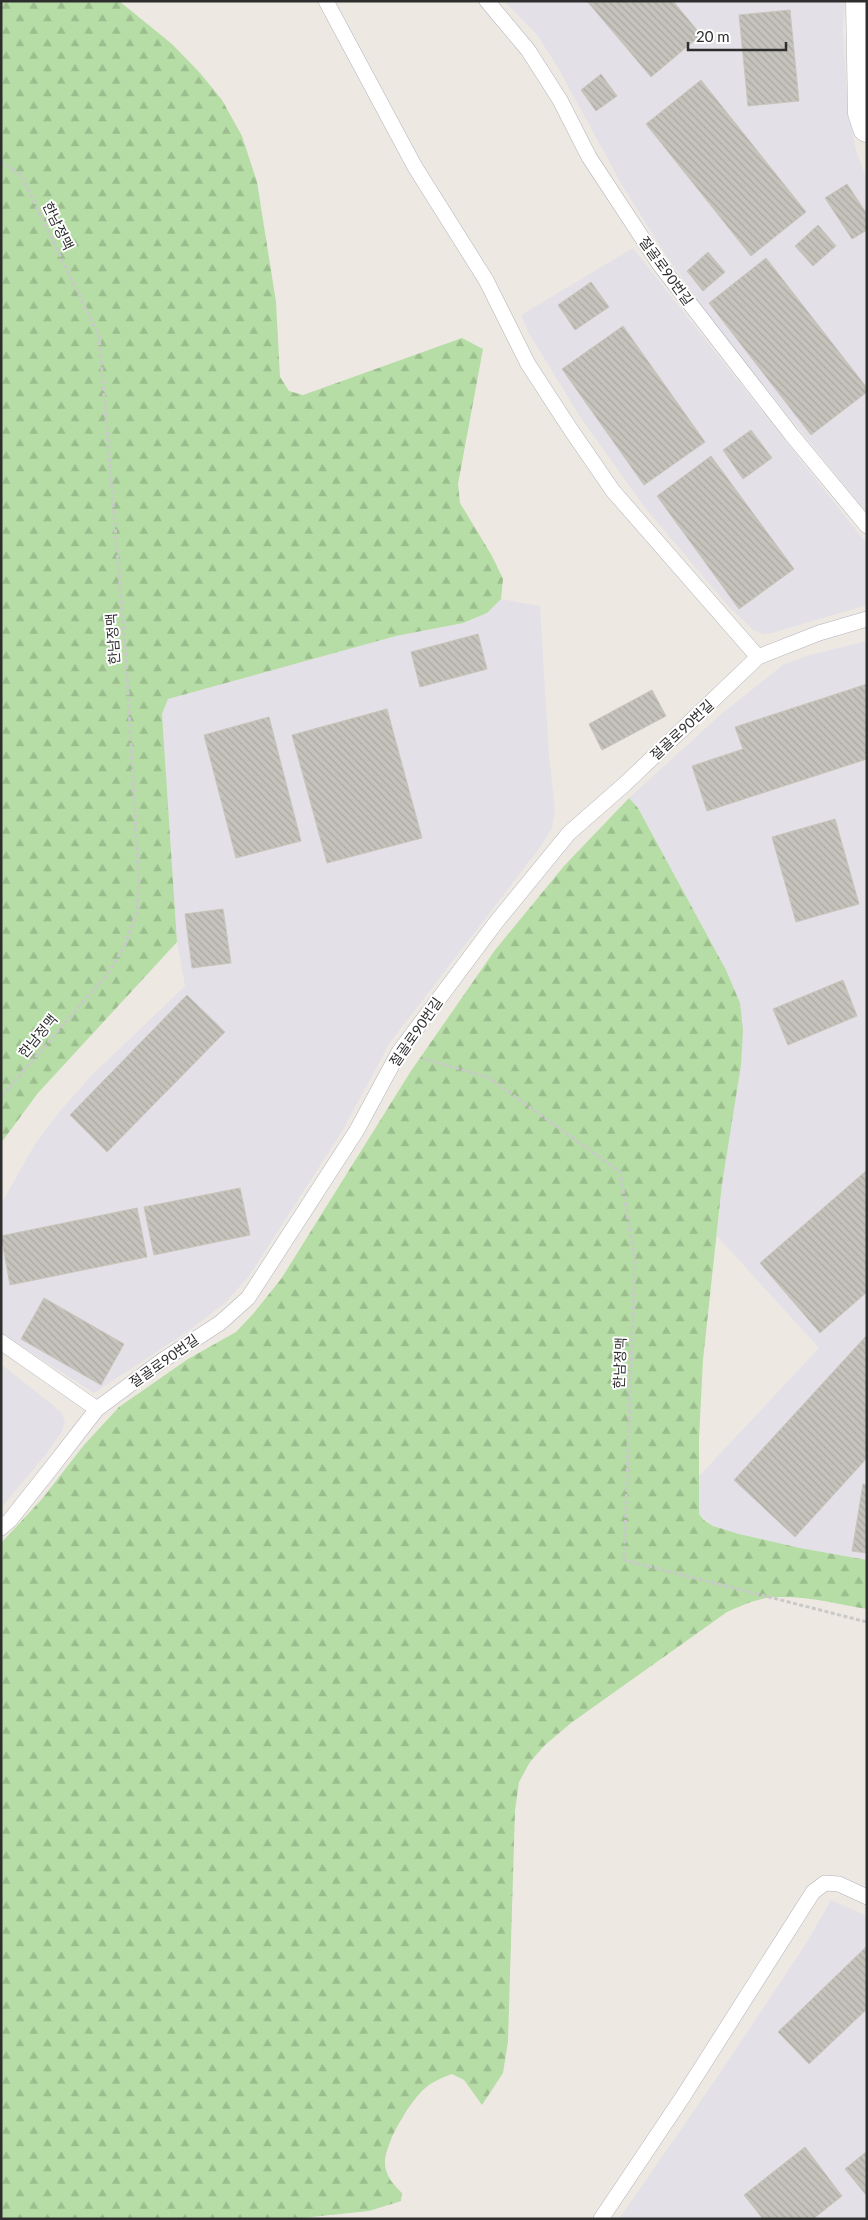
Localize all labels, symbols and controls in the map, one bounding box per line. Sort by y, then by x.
scale bar [688,20,786,52]
text: 20 m [696,27,730,45]
street label: 한남정맥 [40,199,77,253]
street label: 절골로90번길 [636,233,697,308]
street label: 한남정맥 [102,613,123,665]
street label: 절골로90번길 [646,696,717,763]
street label: 절골로90번길 [386,994,446,1070]
street label: 한남정맥 [15,1010,61,1061]
street label: 절골로90번길 [126,1331,202,1391]
street label: 한남정맥 [610,1337,629,1389]

